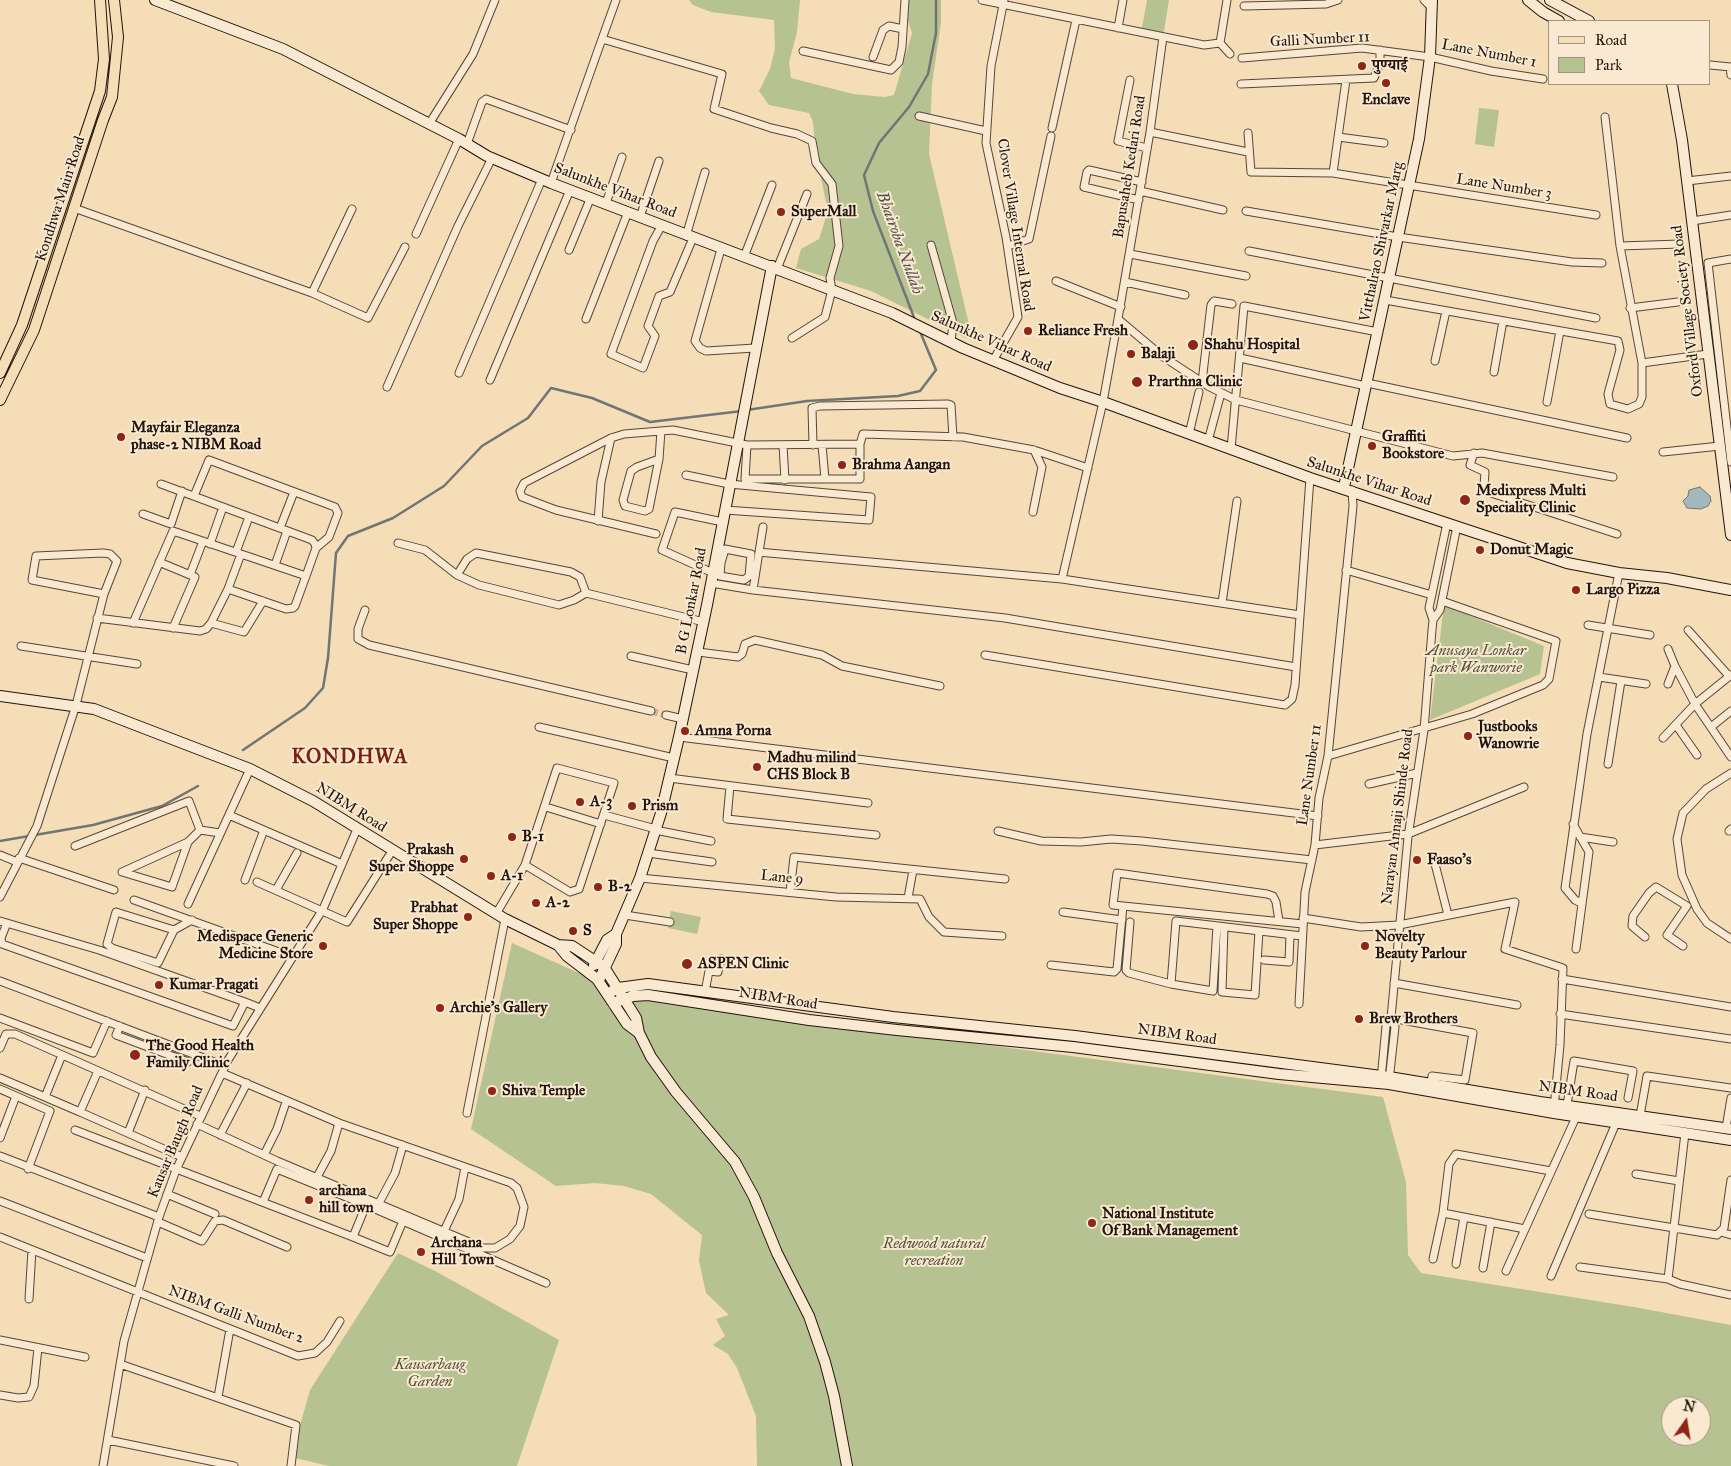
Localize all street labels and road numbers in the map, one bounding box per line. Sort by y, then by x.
street label: Galli Number 11 [1270,28,1370,52]
street label: Lane Number 1 [1440,36,1538,72]
street label: Bapusaheb Kedari Road [1110,94,1150,240]
street label: Kondhwa Main Road [32,134,90,264]
street label: Clover Village Internal Road [992,137,1038,313]
street label: Salunkhe Vihar Road [551,159,679,223]
street label: Vitthalrao Shivarkar Marg [1356,160,1408,324]
street label: Lane Number 3 [1455,171,1553,203]
street label: Oxford Village Society Road [1669,224,1707,398]
street label: Salunkhe Vihar Road [928,307,1054,377]
street label: Salunkhe Vihar Road [1304,453,1434,511]
street label: B G Lonkar Road [673,546,711,656]
street label: Lane Number 11 [1294,723,1326,827]
street label: Narayan Annaji Shinde Road [1378,728,1418,906]
street label: NIBM Road [312,779,390,837]
street label: Lane 9 [760,867,804,889]
street label: NIBM Road [737,984,819,1014]
street label: NIBM Road [1136,1021,1218,1049]
street label: NIBM Road [1537,1078,1619,1106]
street label: Kausar Baugh Road [144,1083,208,1201]
street label: NIBM Galli Number 2 [166,1282,306,1348]

